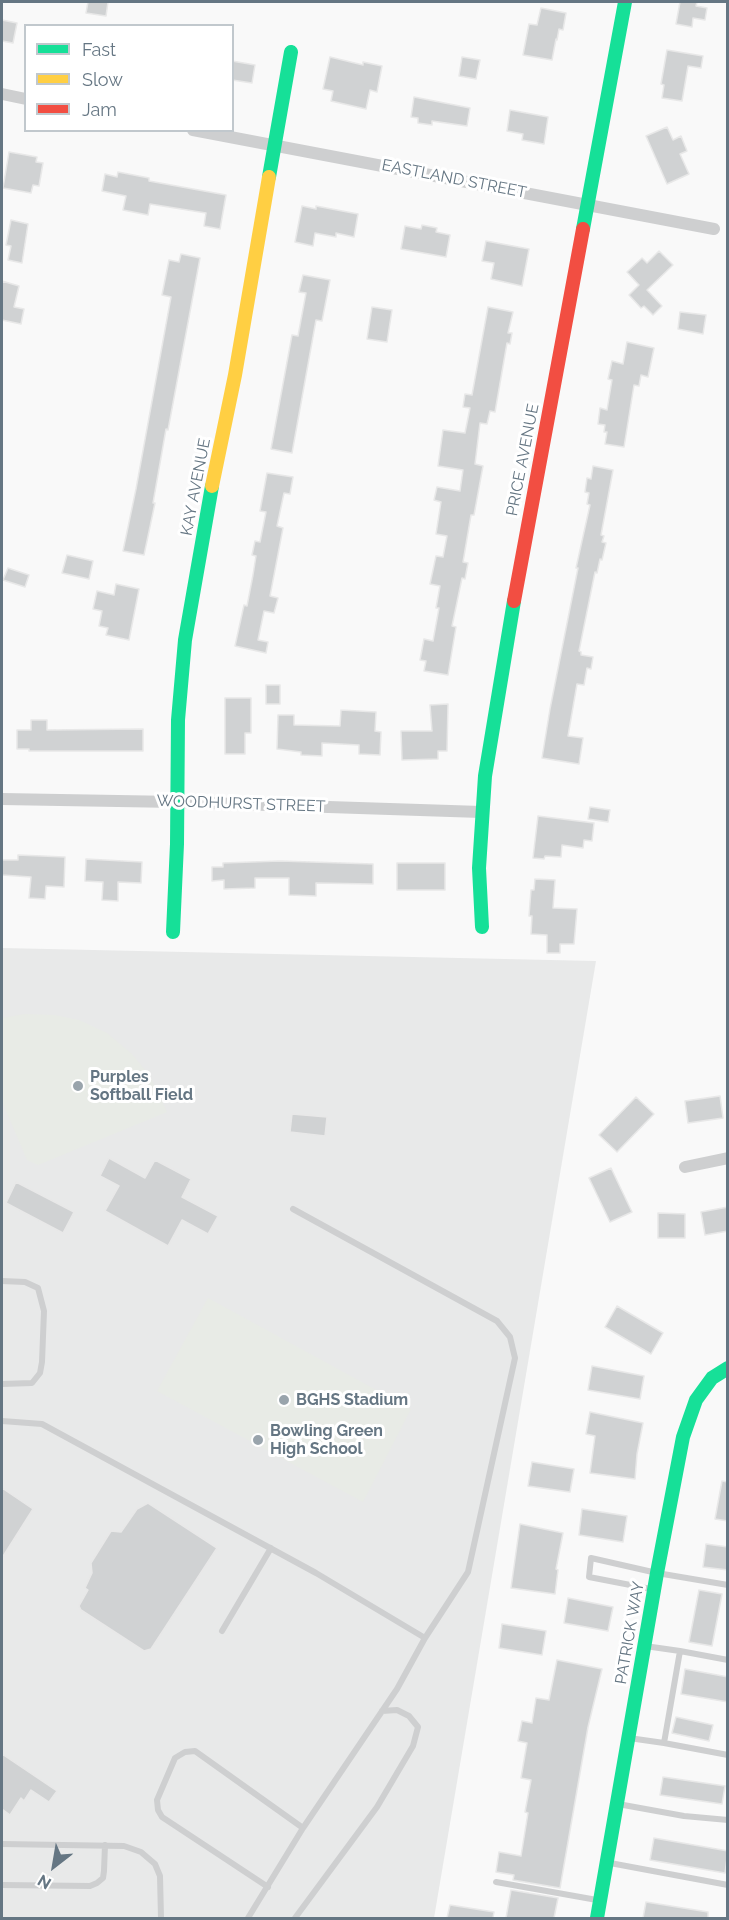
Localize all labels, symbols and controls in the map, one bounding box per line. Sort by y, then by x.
legend [24,24,234,132]
text: Fast [82,39,116,60]
text: Slow [82,69,123,90]
text: Jam [82,99,117,120]
street label: EASTLAND STREET [380,156,528,202]
street label: PRICE AVENUE [503,402,543,518]
street label: KAY AVENUE [177,437,215,537]
street label: WOODHURST STREET [156,791,326,817]
place label: Purples Softball Field [90,1067,193,1105]
marker: Purples Softball Field [71,1079,85,1093]
place label: BGHS Stadium [296,1390,408,1410]
marker: BGHS Stadium [277,1393,291,1407]
place label: Bowling Green High School [270,1421,383,1459]
marker: Bowling Green High School [251,1433,265,1447]
street label: PATRICK WAY [612,1580,648,1686]
north arrow [24,1836,84,1896]
text: N [34,1871,55,1893]

